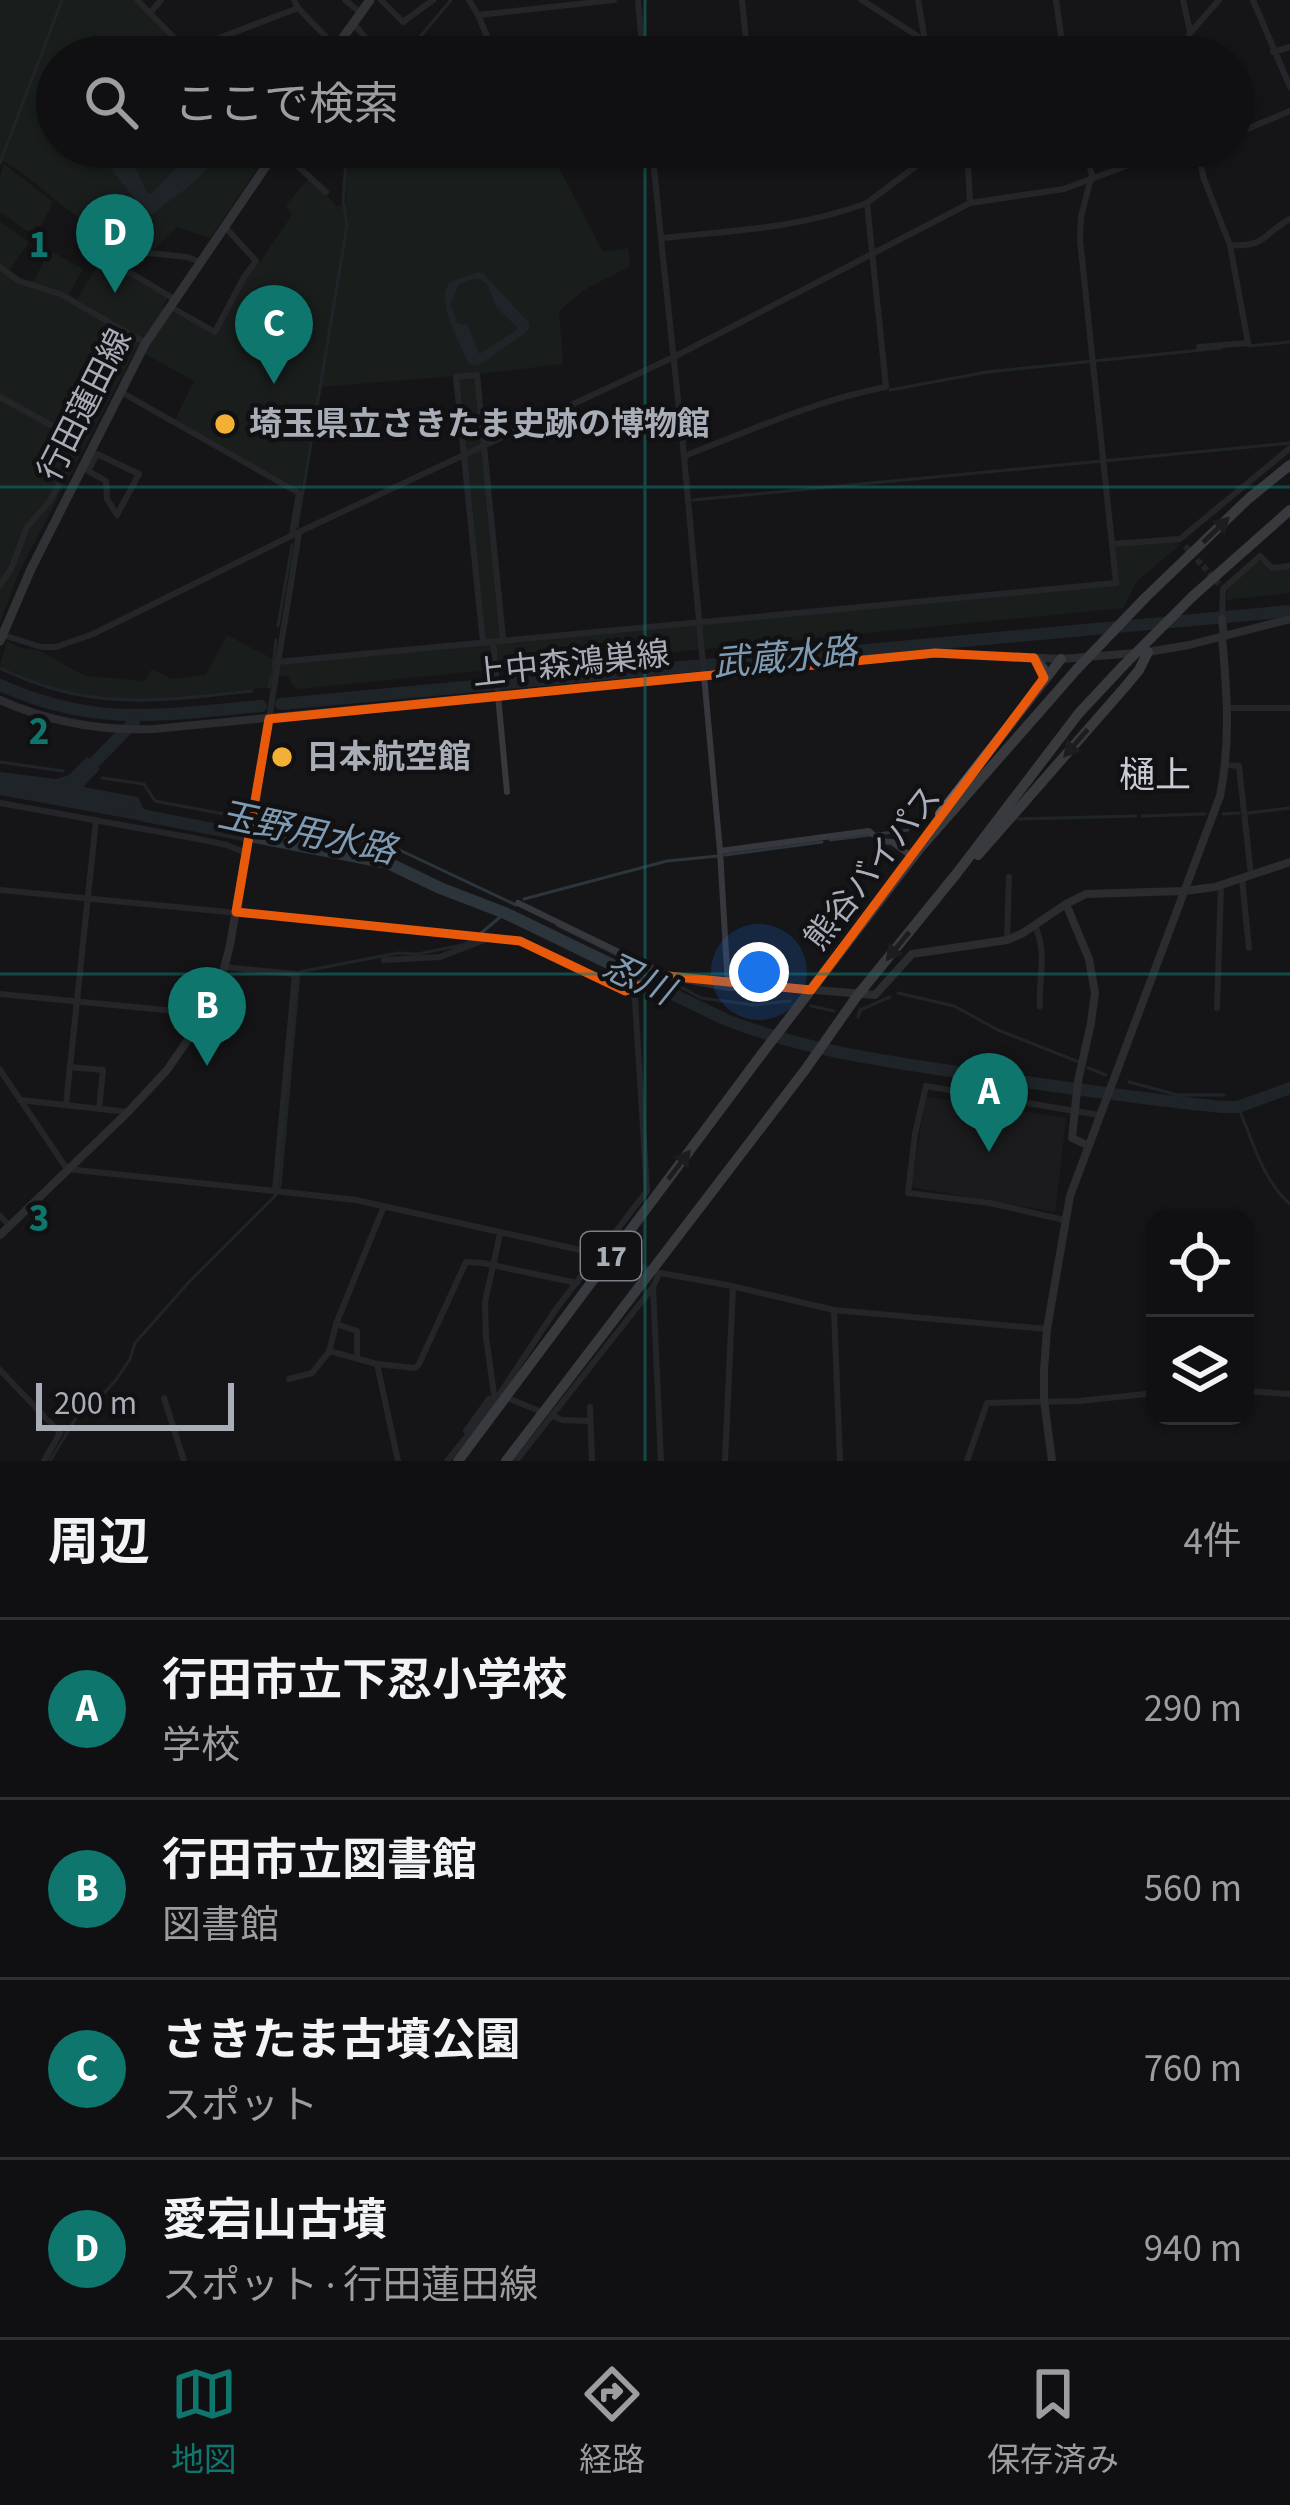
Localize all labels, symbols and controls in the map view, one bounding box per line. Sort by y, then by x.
search box [36,36,1254,168]
icon: search [78,69,144,135]
text: ここで検索 [174,73,399,137]
pin: D [76,194,154,293]
text: 1 [29,217,49,273]
pin: C [235,285,313,384]
street label: 行田蓮田線 [27,321,143,489]
place label: 埼玉県立さきたま史跡の博物館 [249,401,710,448]
marker: 埼玉県立さきたま史跡の博物館 [212,411,238,437]
one-way arrow [1201,516,1230,544]
water label: 武蔵水路 [711,626,862,690]
street label: 上中森鴻巣線 [470,630,672,698]
text: 2 [29,704,49,760]
one-way arrow [1063,728,1090,758]
place label: 日本航空館 [306,734,471,781]
marker: 日本航空館 [269,744,295,770]
district label: 樋上 [1119,750,1191,801]
street label: 熊谷バイパス [794,776,952,960]
water label: 玉野用水路 [214,789,403,877]
one-way arrow [886,930,911,961]
water label: 忍川 [595,941,685,1019]
your location [729,942,789,1002]
pin: B [168,967,246,1066]
pin: A [950,1053,1028,1152]
one-way arrow [666,1149,690,1181]
text: 3 [29,1191,49,1247]
map controls [1146,1209,1254,1425]
button: locate [1146,1209,1254,1317]
road number: 17 [581,1232,641,1280]
button: layers [1146,1317,1254,1425]
scale bar [36,1377,234,1430]
text: 200 m [54,1380,137,1427]
text: 周辺 [48,1507,150,1579]
text: 4件 [1184,1514,1242,1570]
text: 行田市立下忍小学校 [162,1649,567,1713]
text: A [76,1681,98,1737]
text: 290 m [1144,1681,1242,1737]
text: 学校 [162,1718,240,1774]
text: 行田市立図書館 [162,1829,477,1893]
text: B [75,1861,99,1917]
text: 560 m [1144,1861,1242,1917]
text: 図書館 [162,1898,279,1954]
text: さきたま古墳公園 [162,2009,521,2073]
text: C [76,2041,98,2097]
text: 760 m [1144,2041,1242,2097]
text: スポット [162,2078,318,2134]
text: 愛宕山古墳 [162,2189,387,2253]
text: D [75,2221,99,2277]
text: 940 m [1144,2221,1242,2277]
text: スポット · 行田蓮田線 [162,2258,538,2314]
tab: 地図 [171,2361,237,2484]
tab: 経路 [579,2361,645,2484]
tab: 保存済み [987,2361,1119,2484]

